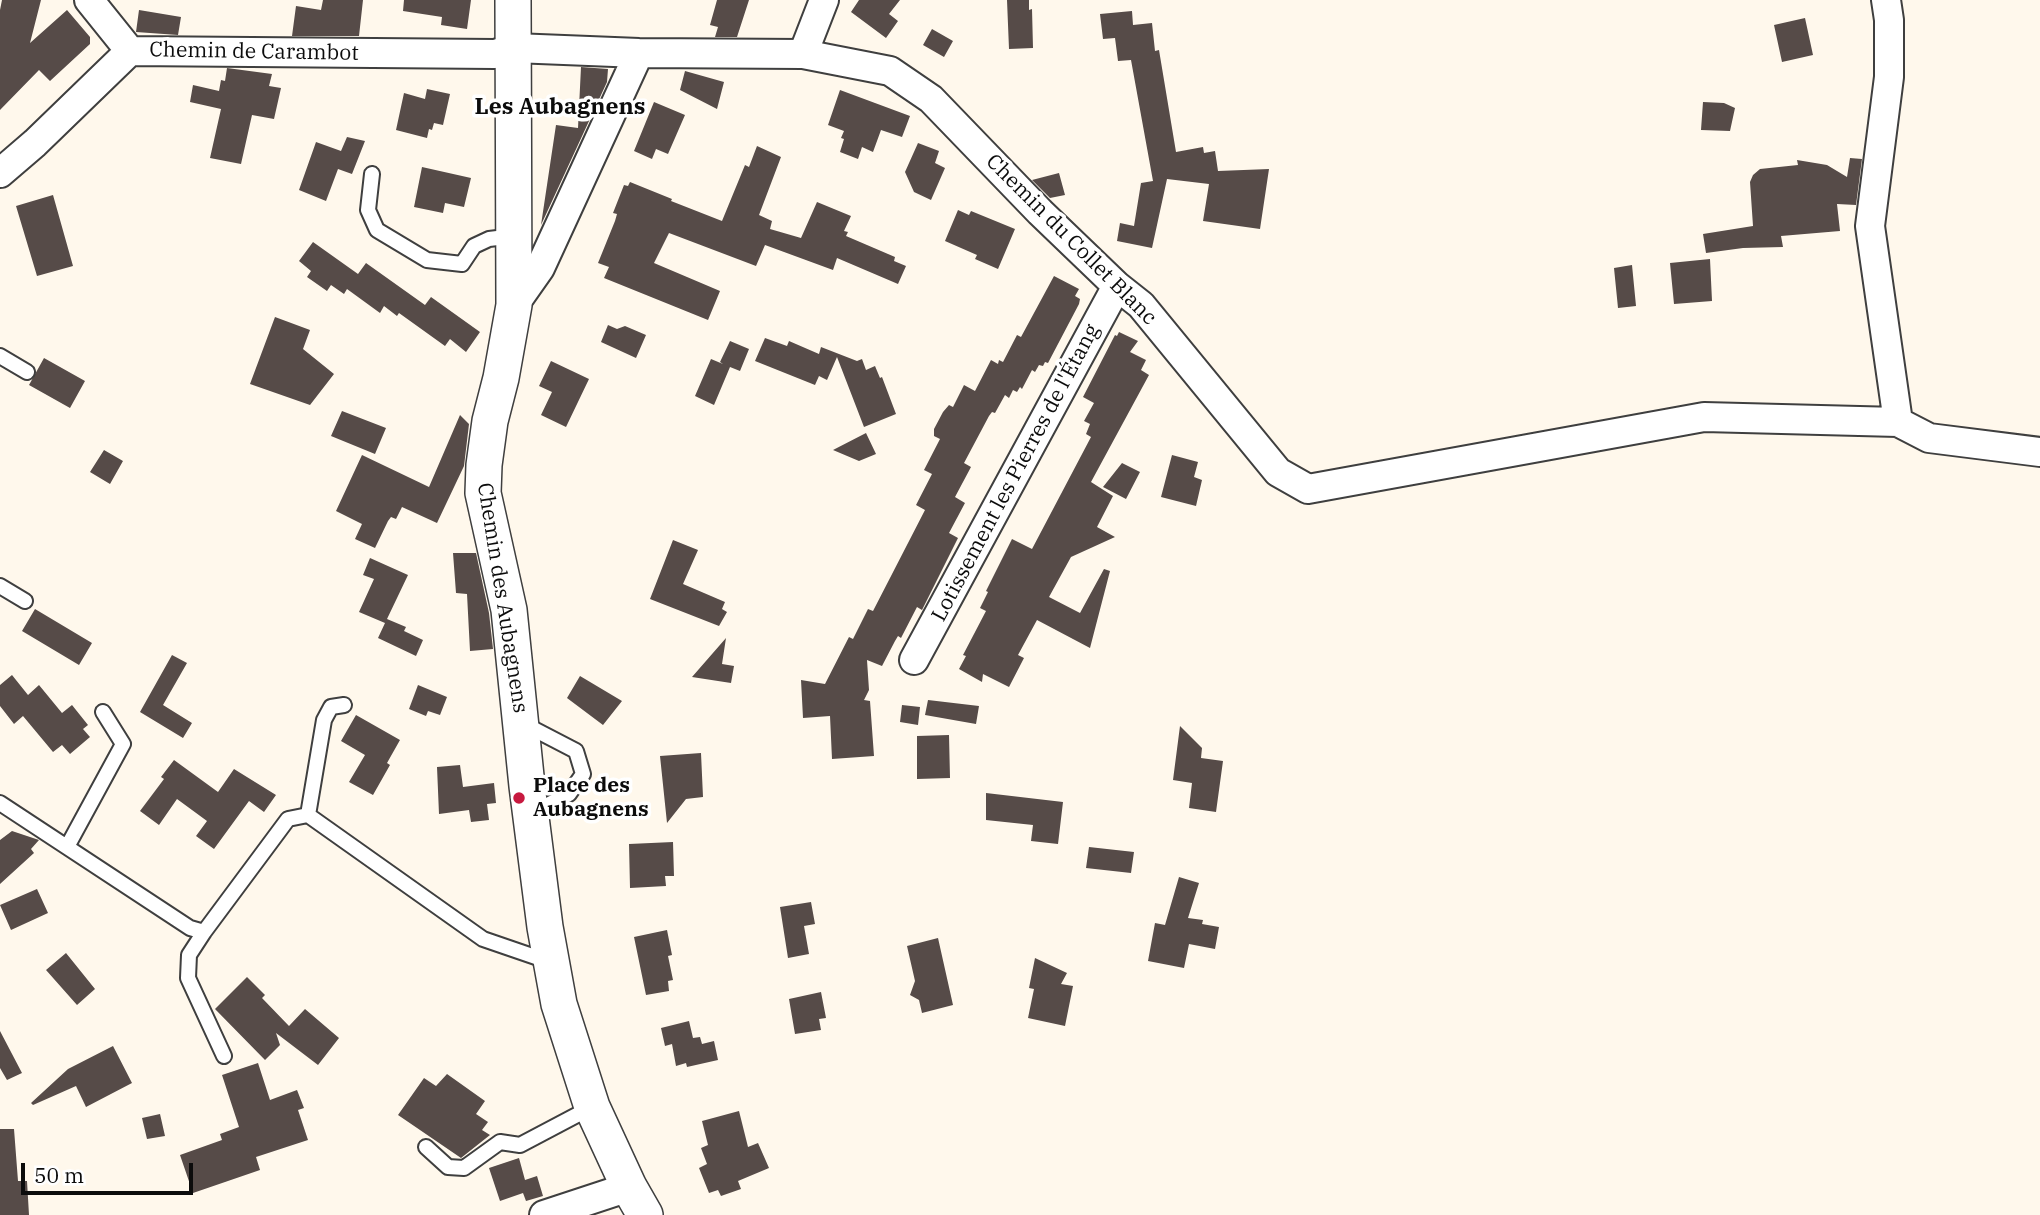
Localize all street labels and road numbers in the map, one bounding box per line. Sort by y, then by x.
street label: Chemin de Carambot [149,38,359,66]
street label: Chemin du Collet Blanc [980,149,1162,331]
street label: Lotissement les Pierres de l'Étang [927,320,1105,626]
street label: Chemin des Aubagnens [471,481,533,715]

